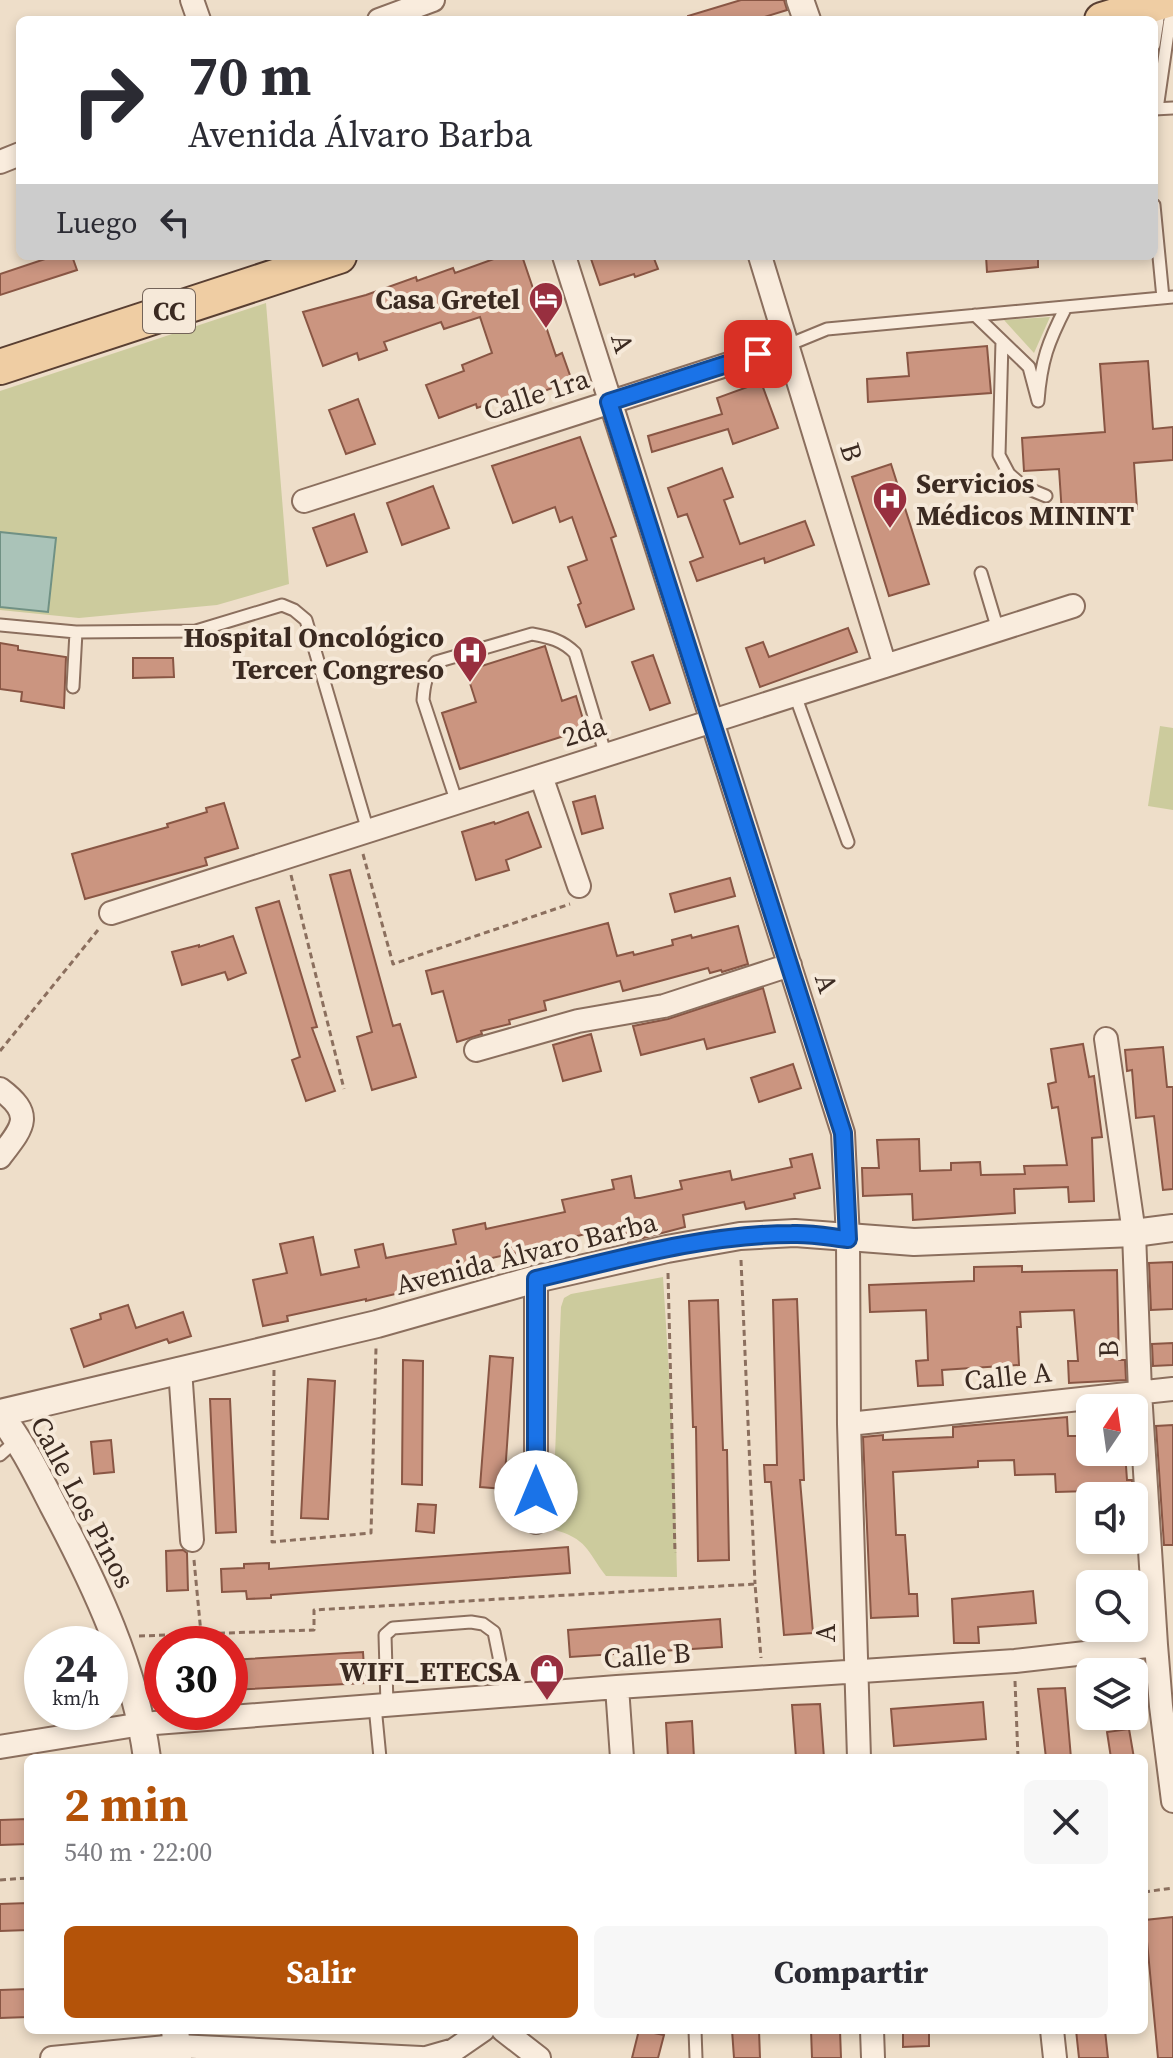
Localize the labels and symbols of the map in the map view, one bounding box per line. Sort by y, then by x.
place label: Casa Gretel [375,280,520,318]
hotel icon: Casa Gretel [527,280,565,330]
road number: CC [143,289,195,333]
pin [724,320,792,388]
street label: A [602,329,644,358]
street label: Calle 1ra [478,359,595,429]
street label: B [831,438,873,466]
place label: Servicios Médicos MININT [916,464,1134,534]
hospital icon: Servicios Médicos MININT [871,480,909,530]
place label: Hospital Oncológico Tercer Congreso [183,618,444,688]
hospital icon: Hospital Oncológico Tercer Congreso [451,634,489,684]
street label: 2da [557,706,611,756]
street label: A [806,968,848,998]
street label: Avenida Álvaro Barba [391,1202,661,1304]
street label: B [1089,1340,1127,1358]
street label: Calle A [962,1352,1054,1399]
north arrow [1076,1394,1148,1466]
street label: Calle Los Pinos [22,1409,144,1595]
position arrow [494,1450,578,1534]
street label: A [806,1623,844,1642]
speed limit sign: 30 [144,1626,248,1730]
street label: Calle B [602,1633,692,1677]
place label: WIFI_ETECSA [339,1652,521,1690]
shop icon: WIFI_ETECSA [528,1652,566,1702]

